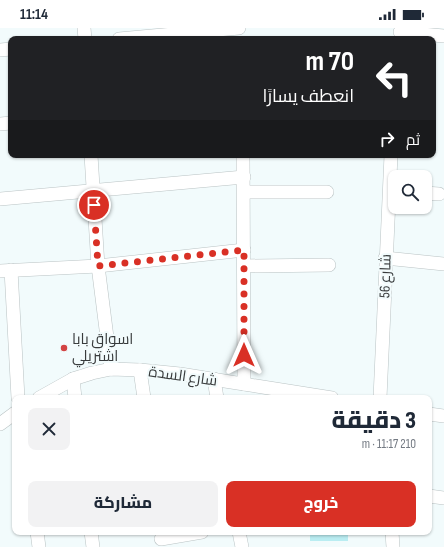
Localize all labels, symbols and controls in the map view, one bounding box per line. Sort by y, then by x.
text: 11:14 [20,5,48,24]
text: 70 m [306,45,354,78]
icon: left [368,52,420,104]
text: انعطف يسارًا [262,86,354,107]
icon: right [376,128,398,150]
text: ثم [406,131,420,150]
map controls [388,170,432,214]
button: search [388,170,432,214]
pin [77,188,111,222]
icon: arrive [83,194,105,216]
street label: شارع 56 [375,254,397,298]
place label: اسواق بابا اشتريلي [72,330,133,368]
position arrow [223,334,265,376]
marker: اسواق بابا اشتريلي [59,343,69,353]
street label: شارع السدة [147,362,219,392]
text: 3 دقيقة [332,406,416,435]
button: close [28,408,70,450]
text: 210 m · 11:17 [362,436,416,452]
button: مشاركة [28,481,218,527]
button: خروج [226,481,416,527]

